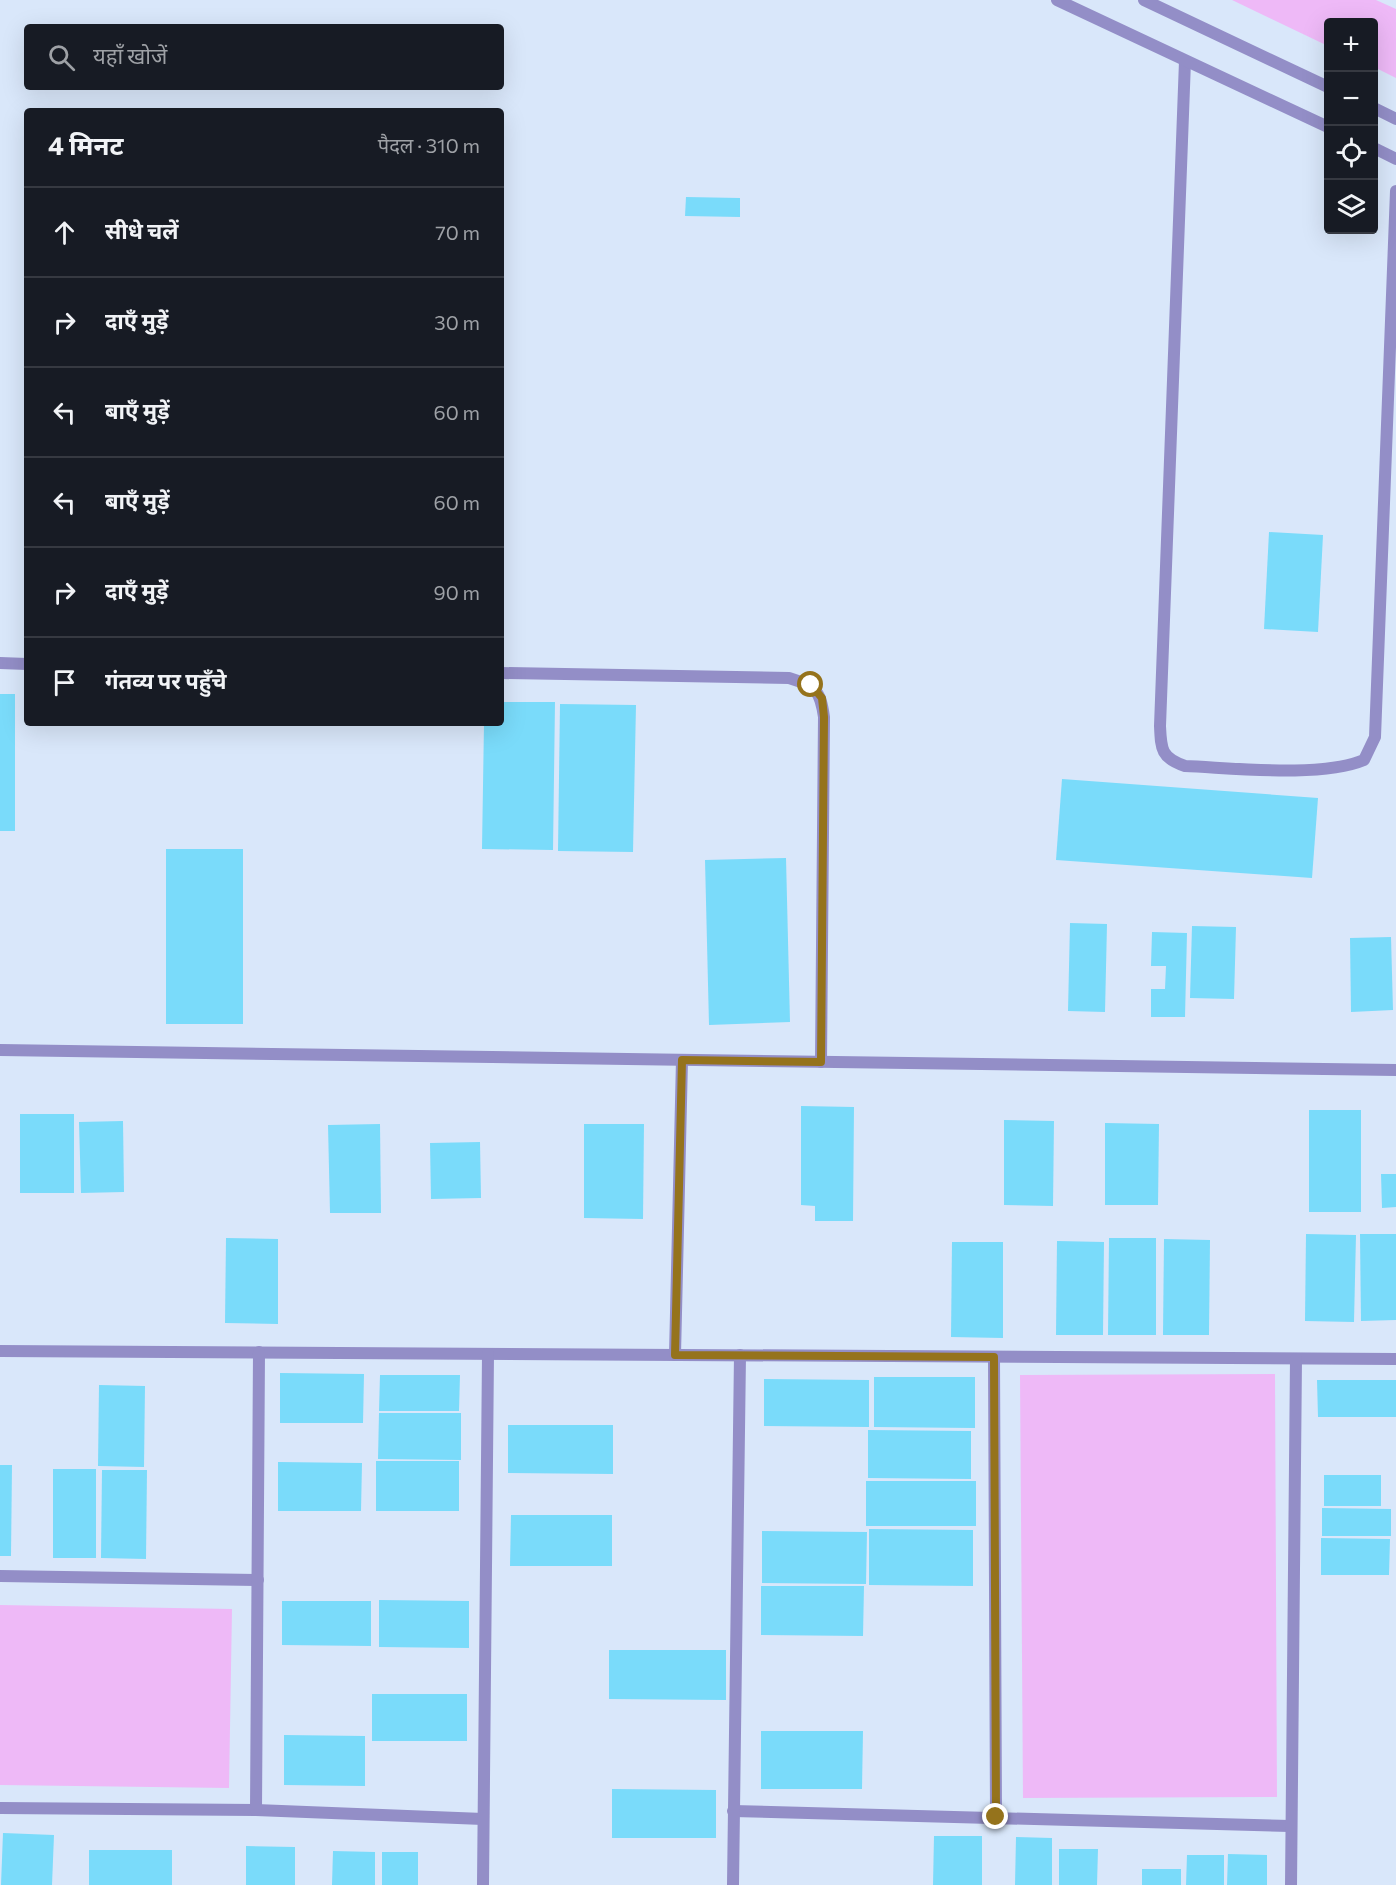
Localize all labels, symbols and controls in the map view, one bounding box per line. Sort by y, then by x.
map controls [1324,18,1378,234]
button: + [1324,18,1378,72]
search box [24,24,504,90]
icon: search [45,41,78,74]
text: यहाँ खोजें [93,42,167,69]
button: − [1324,72,1378,126]
button: locate [1324,126,1378,180]
text: 4 मिनट [48,129,124,160]
text: पैदल · 310 m [378,133,480,157]
button: layers [1324,180,1378,234]
icon: ahead [48,216,81,249]
text: सीधे चलें [105,217,179,244]
text: 70 m [435,220,480,244]
icon: right [48,306,81,339]
text: दाएँ मुड़ें [105,307,168,334]
text: 30 m [434,310,480,334]
icon: left [48,396,81,429]
text: बाएँ मुड़ें [105,397,170,424]
text: 60 m [434,400,480,424]
icon: left [48,486,81,519]
text: बाएँ मुड़ें [105,487,170,514]
text: 60 m [434,490,480,514]
icon: right [48,576,81,609]
text: दाएँ मुड़ें [105,577,168,604]
text: 90 m [434,580,480,604]
icon: arrive [48,666,81,699]
text: गंतव्य पर पहुँचे [105,667,227,694]
route start [797,671,823,697]
route end [982,1803,1008,1829]

